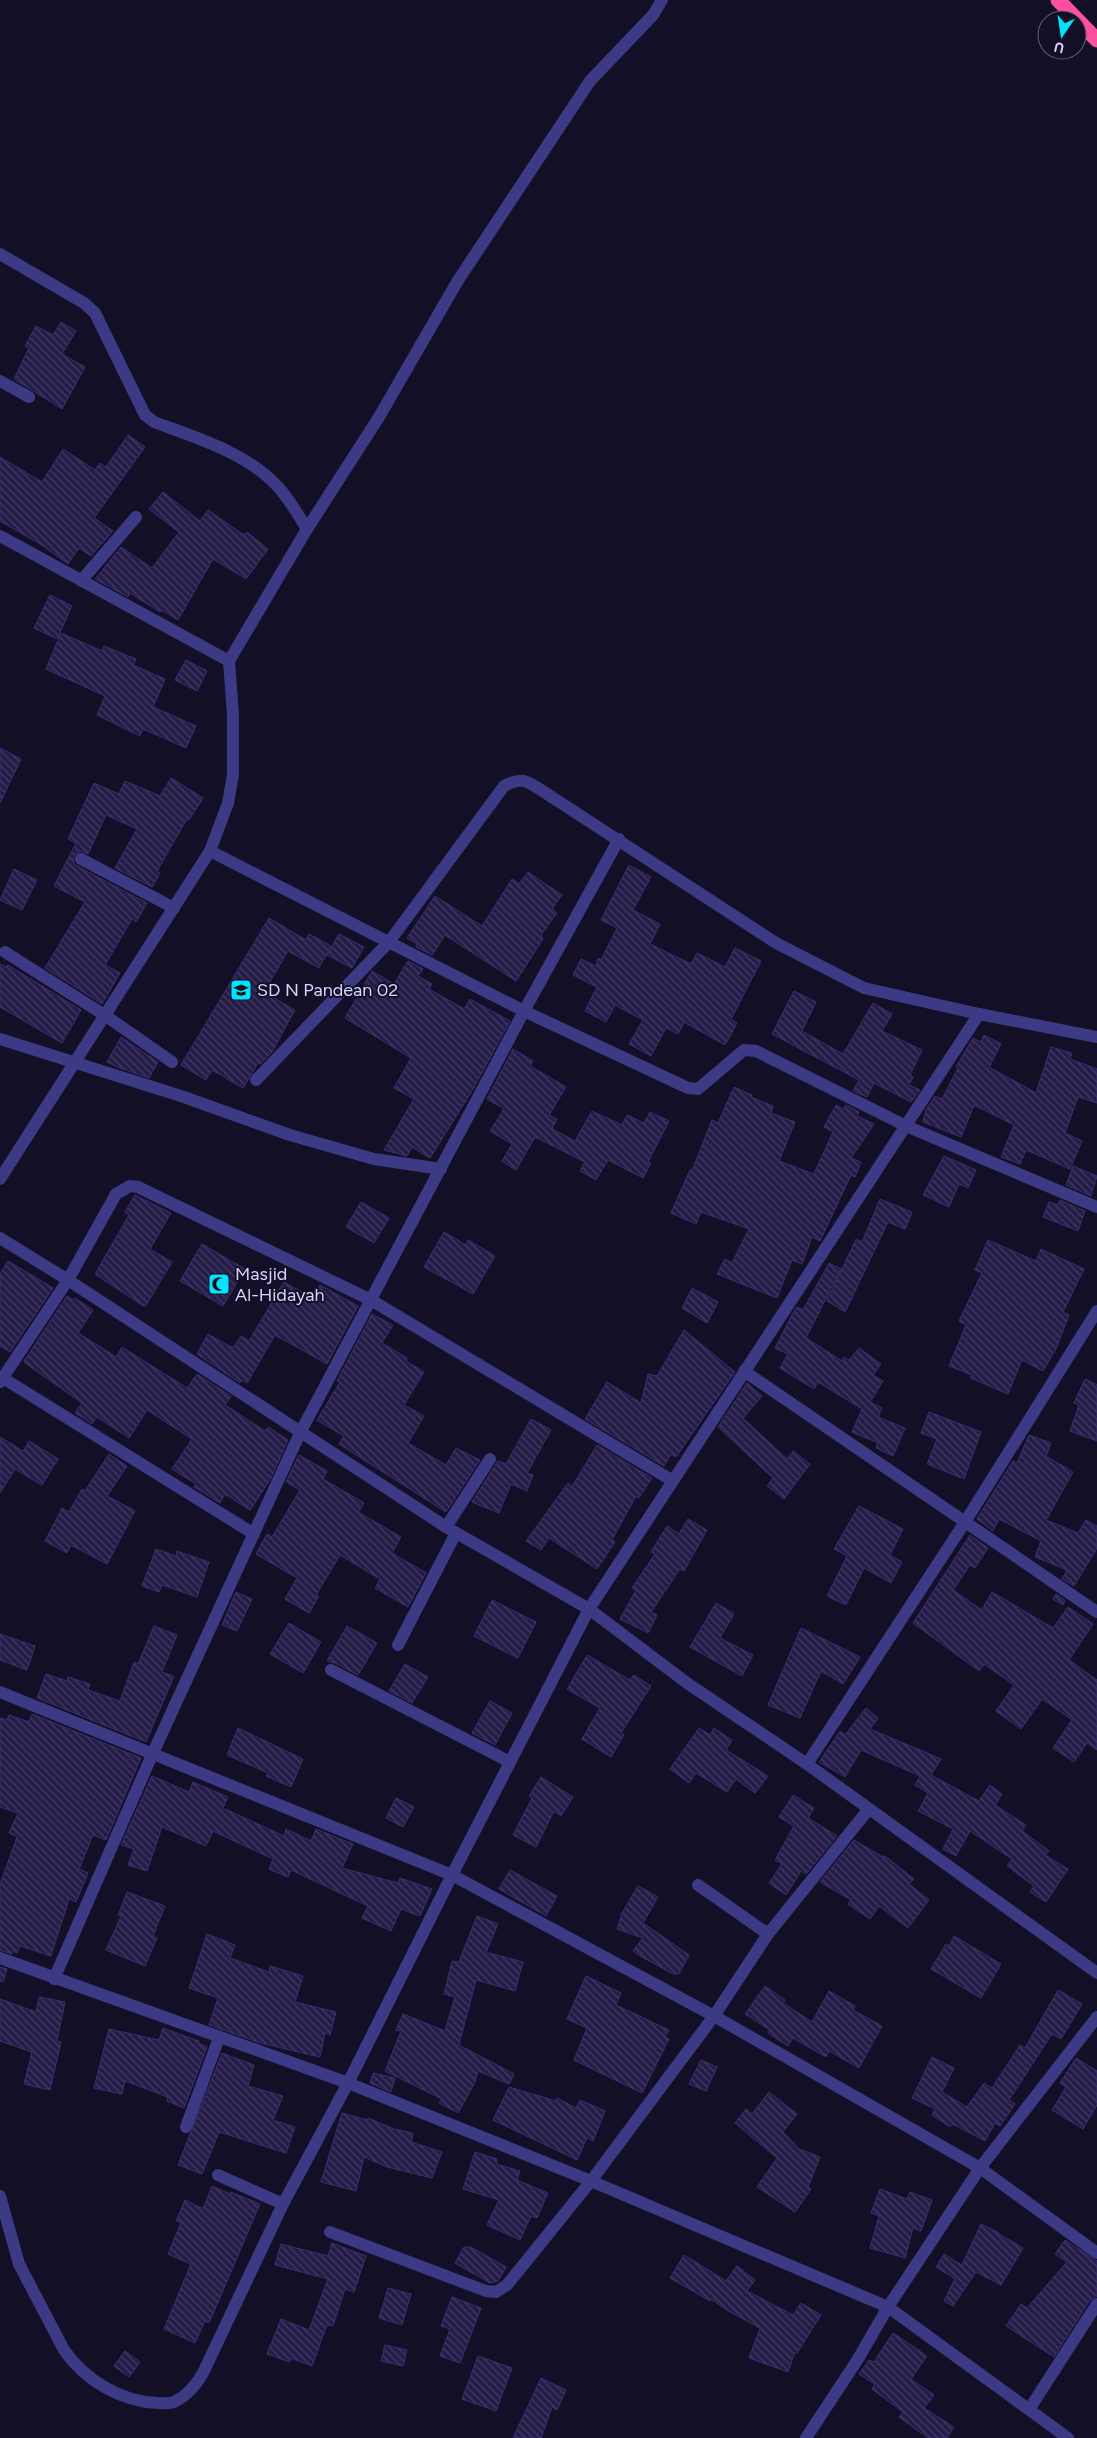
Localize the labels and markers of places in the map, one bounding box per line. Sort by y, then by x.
school or university icon: SD N Pandean 02 [229,978,253,1002]
place label: SD N Pandean 02 [257,979,398,1001]
place label: Masjid Al-Hidayah [235,1263,324,1306]
mosque icon: Masjid Al-Hidayah [207,1272,231,1296]

